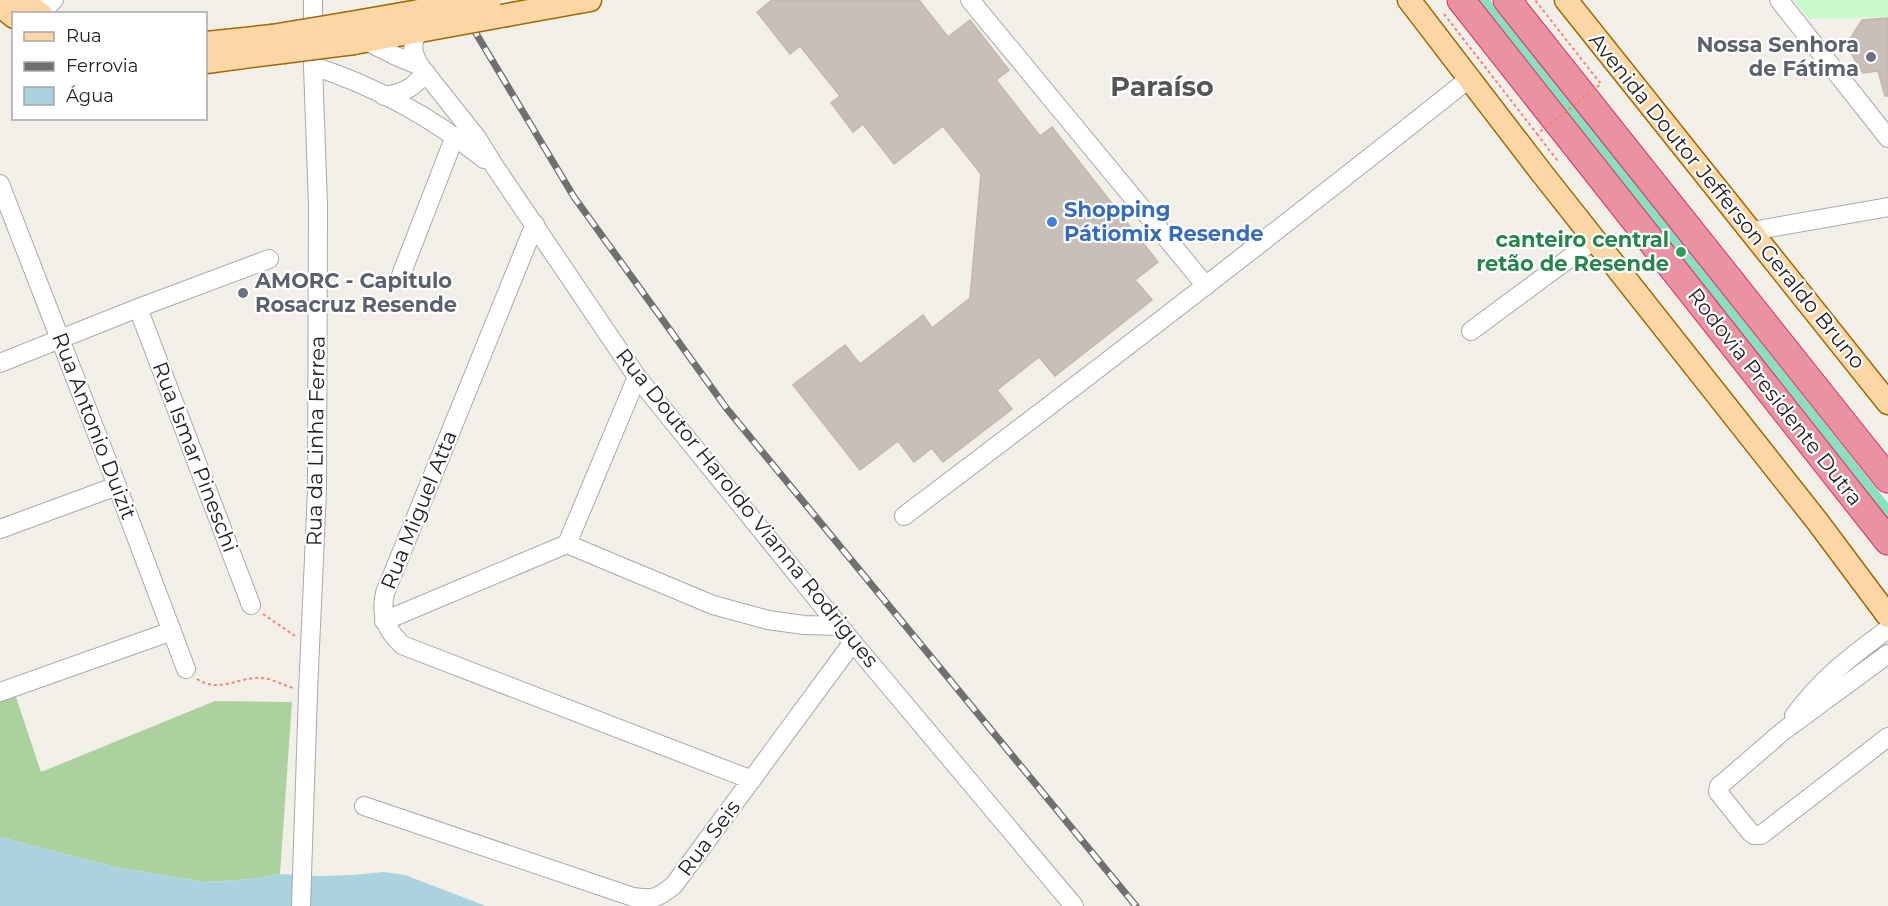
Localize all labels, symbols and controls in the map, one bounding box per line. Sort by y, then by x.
legend [12,12,207,120]
text: Rua [66,25,102,47]
street label: Avenida Doutor Jefferson Geraldo Bruno [1584,28,1871,374]
place label: Nossa Senhora de Fátima [1696,32,1859,81]
marker: Nossa Senhora de Fátima [1864,50,1878,64]
text: Ferrovia [66,55,138,77]
district label: Paraíso [1110,70,1214,103]
text: Água [66,85,114,107]
place label: Shopping Pátiomix Resende [1064,197,1263,246]
marker: Shopping Pátiomix Resende [1045,215,1059,229]
place label: canteiro central retão de Resende [1476,227,1669,276]
marker: canteiro central retão de Resende [1674,245,1688,259]
place label: AMORC - Capitulo Rosacruz Resende [254,268,457,317]
street label: Rodovia Presidente Dutra [1683,283,1868,510]
marker: AMORC - Capitulo Rosacruz Resende [236,286,250,300]
street label: Rua Antonio Duizit [47,329,142,523]
street label: Rua da Linha Ferrea [301,336,330,546]
street label: Rua Doutor Haroldo Vianna Rodrigues [611,343,884,672]
street label: Rua Ismar Pineschi [148,358,243,555]
street label: Rua Miguel Atta [375,427,462,593]
street label: Rua Seis [672,795,745,881]

